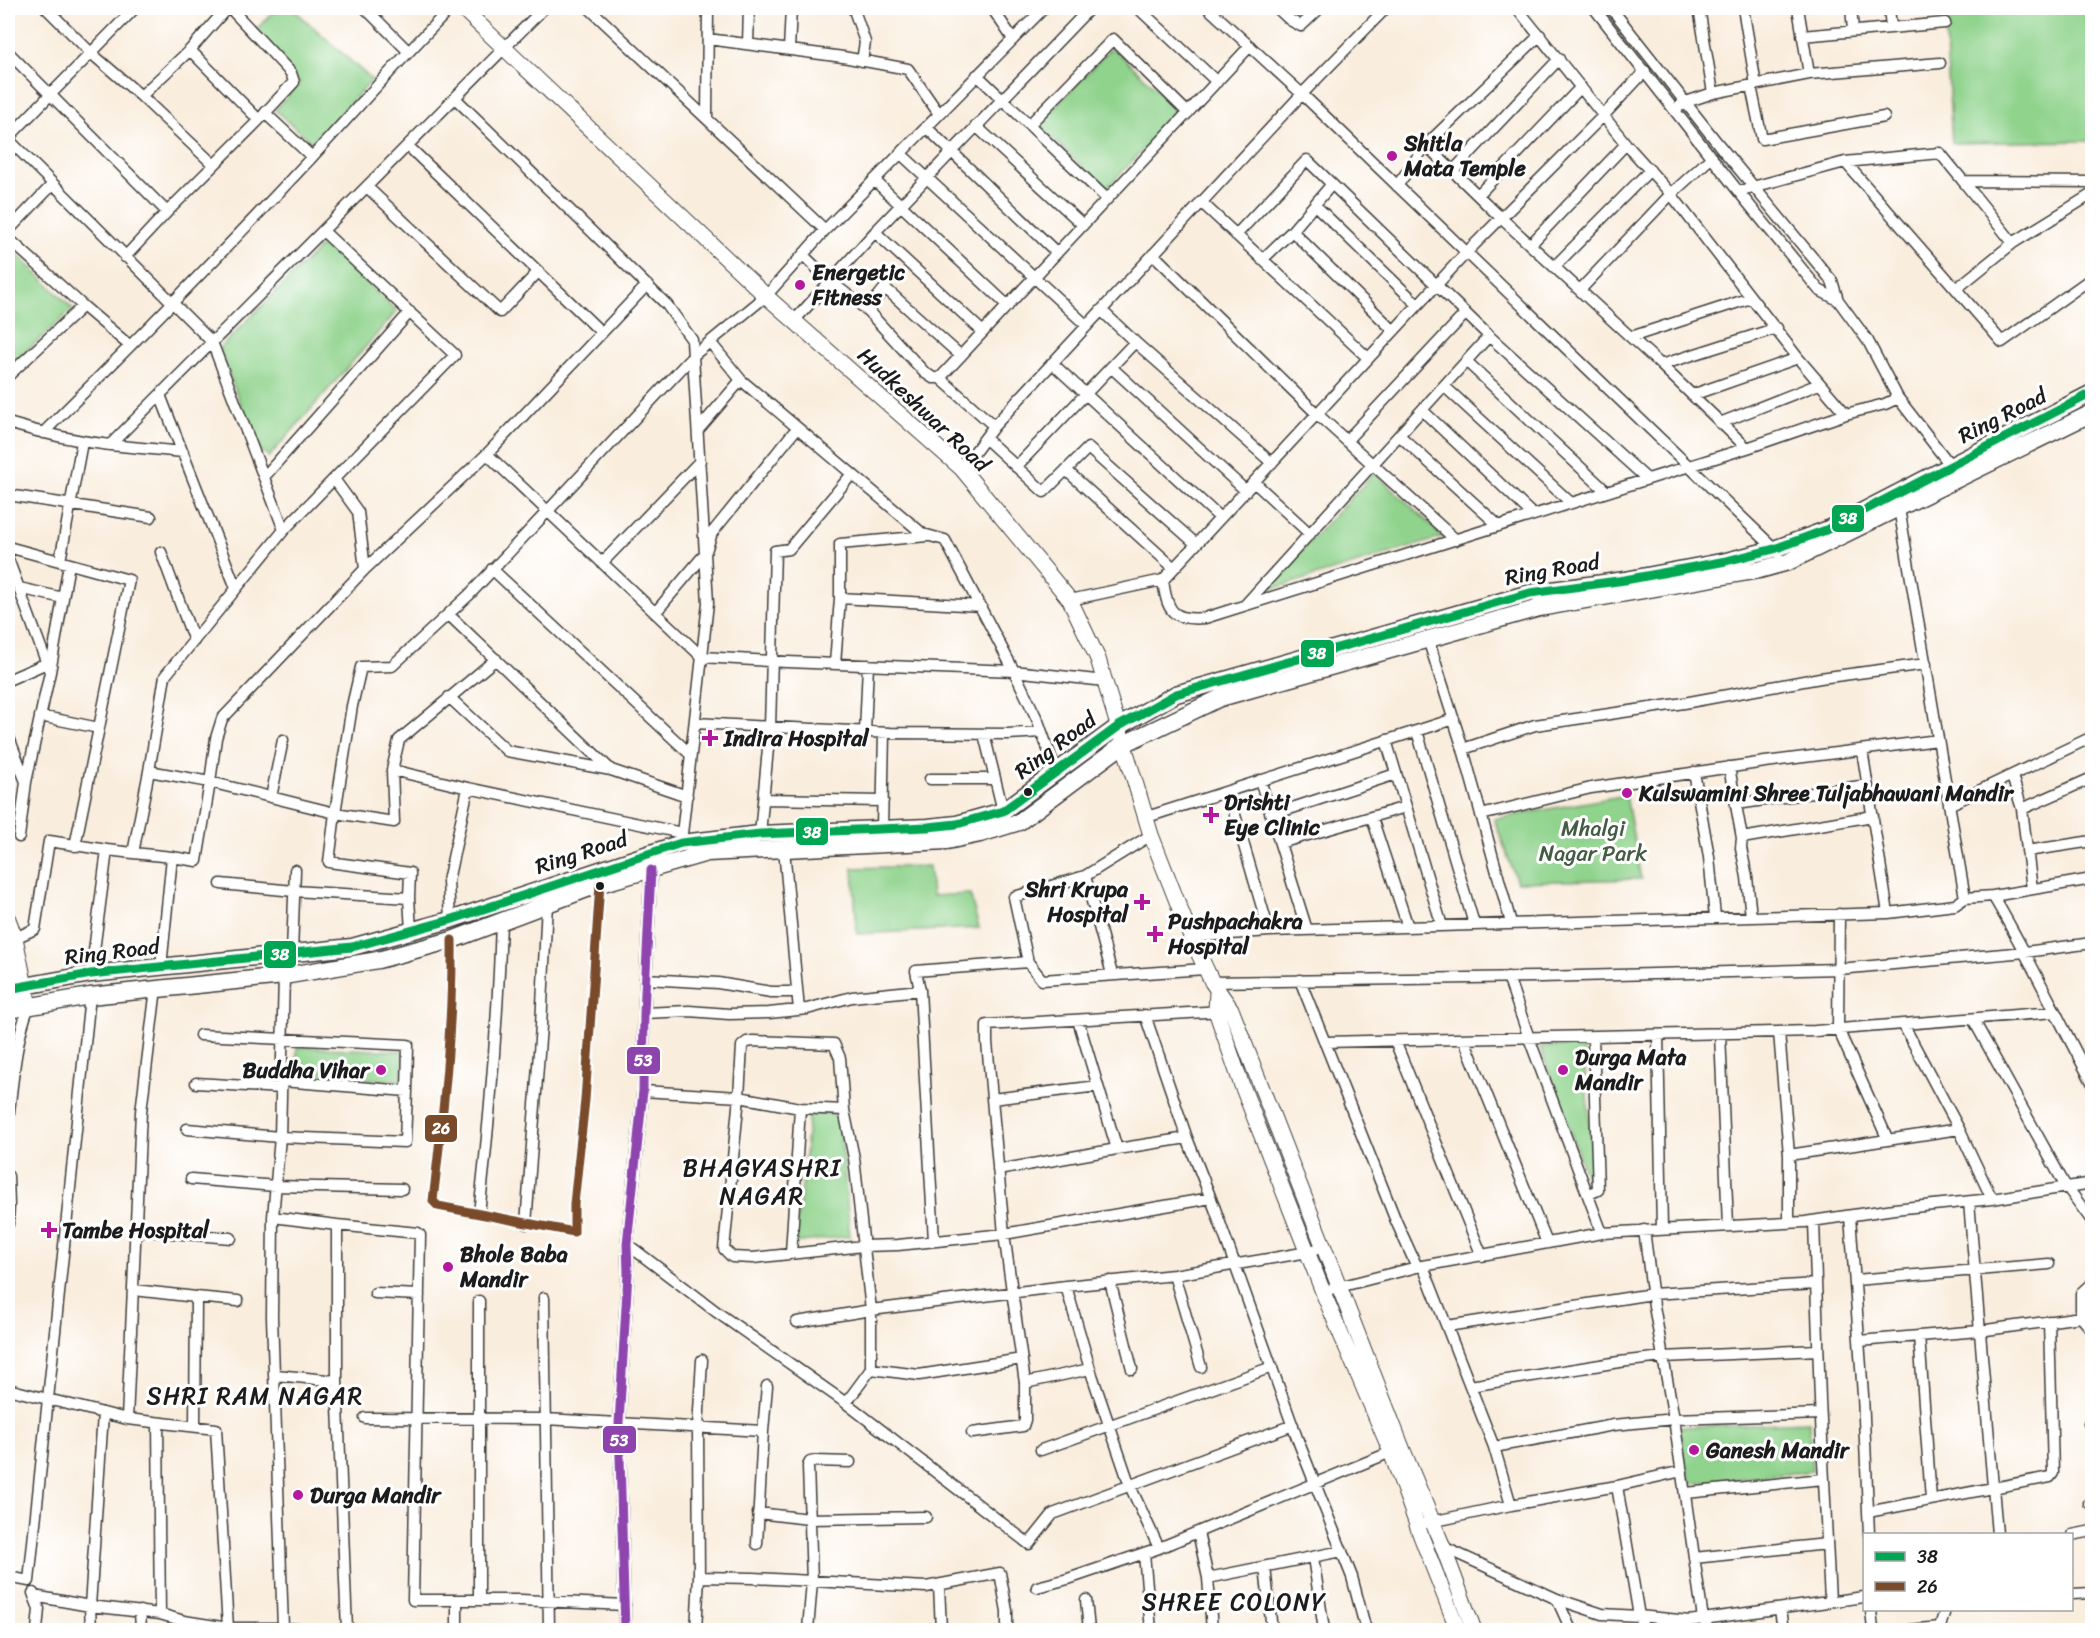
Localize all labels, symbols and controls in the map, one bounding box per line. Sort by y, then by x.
place label: Shitla Mata Temple [1403,124,1526,188]
marker: Shitla Mata Temple [1385,149,1399,163]
place label: Energetic Fitness [811,253,906,317]
marker: Energetic Fitness [793,278,807,292]
street label: Hudkeshwar Road [848,337,1000,483]
street label: Ring Road [1951,376,2055,454]
line badge: 38 [1831,504,1865,533]
text: 38 [1838,504,1858,533]
street label: Ring Road [1502,542,1604,597]
line badge: 38 [1300,639,1335,668]
text: 38 [1307,639,1327,668]
street label: Ring Road [1006,700,1106,790]
place label: Indira Hospital [723,719,870,758]
marker: Indira Hospital [701,729,719,747]
place label: Kulswamini Shree Tuljabhawani Mandir [1638,774,2015,813]
place label: Drishti Eye Clinic [1224,783,1321,847]
unlabelled marker [1022,786,1034,798]
marker: Kulswamini Shree Tuljabhawani Mandir [1620,786,1634,800]
marker: Drishti Eye Clinic [1202,806,1220,824]
park label: Mhalgi Nagar Park [1539,809,1647,873]
line badge: 38 [795,817,829,846]
text: 38 [802,818,822,847]
street label: Ring Road [530,819,634,886]
place label: Shri Krupa Hospital [1024,870,1130,934]
unlabelled marker [594,880,606,892]
marker: Shri Krupa Hospital [1133,893,1151,911]
place label: Pushpachakra Hospital [1167,902,1303,966]
marker: Pushpachakra Hospital [1146,925,1164,943]
street label: Ring Road [62,926,163,977]
line badge: 38 [263,940,297,969]
text: 38 [270,940,290,969]
place label: Durga Mata Mandir [1574,1038,1687,1102]
line badge: 53 [626,1046,661,1075]
text: 53 [634,1046,652,1075]
place label: Buddha Vihar [242,1051,371,1090]
marker: Buddha Vihar [374,1063,388,1077]
marker: Durga Mata Mandir [1556,1063,1570,1077]
line badge: 26 [424,1114,458,1143]
text: 26 [431,1114,450,1143]
district label: BHAGYASHRI NAGAR [683,1147,841,1217]
place label: Tambe Hospital [62,1211,210,1250]
marker: Tambe Hospital [40,1221,58,1239]
place label: Bhole Baba Mandir [459,1235,568,1299]
marker: Bhole Baba Mandir [441,1260,455,1274]
district label: SHRI RAM NAGAR [146,1375,364,1417]
line badge: 53 [602,1425,637,1454]
text: 53 [610,1426,628,1455]
place label: Ganesh Mandir [1705,1431,1851,1470]
marker: Ganesh Mandir [1687,1443,1701,1457]
place label: Durga Mandir [310,1476,442,1515]
marker: Durga Mandir [291,1488,305,1502]
legend [1863,1533,2073,1611]
text: 38 [1917,1541,1938,1573]
text: 26 [1917,1571,1938,1603]
district label: SHREE COLONY [1142,1581,1326,1623]

